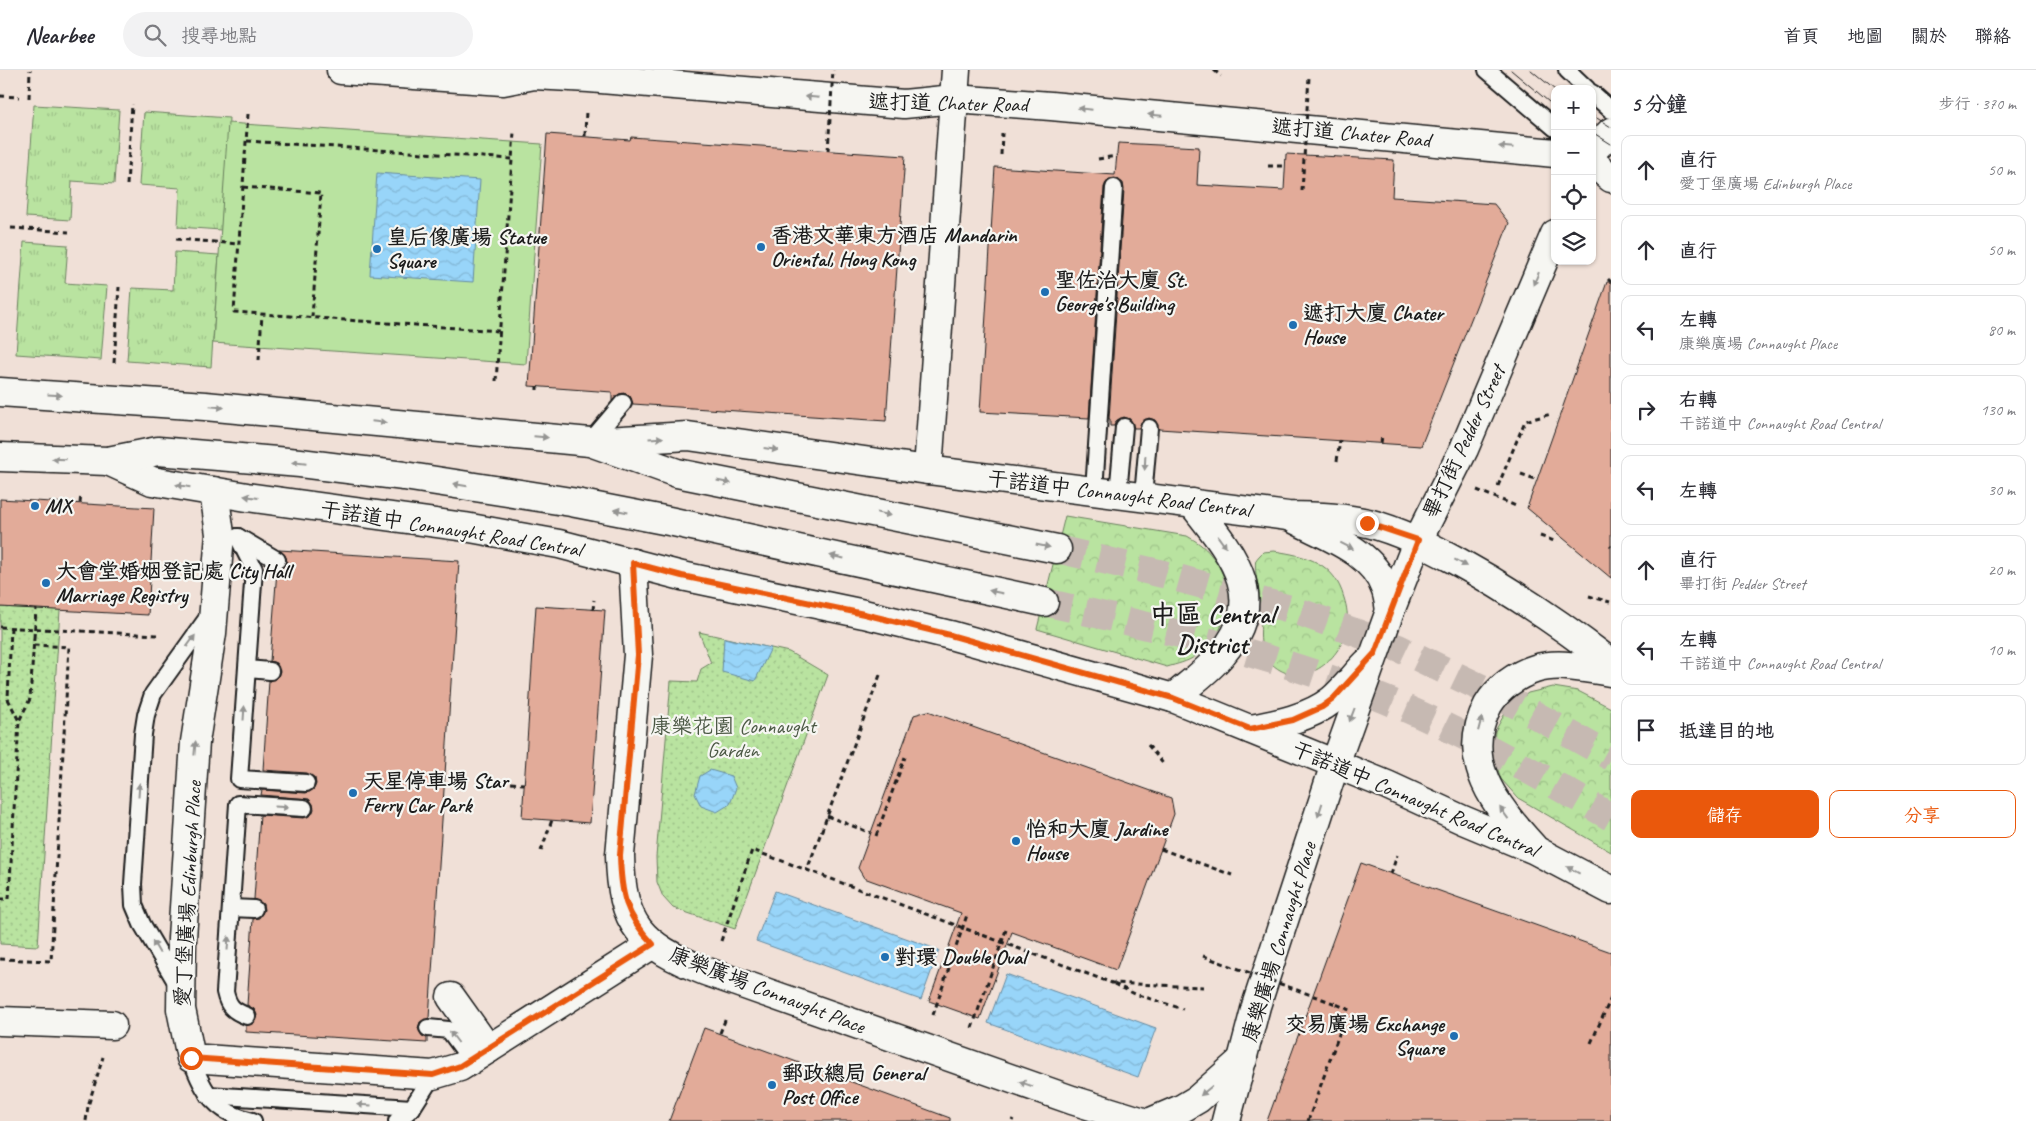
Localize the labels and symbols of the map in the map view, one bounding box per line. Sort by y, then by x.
street label: 遮打道 Chater Road [868,89,1032,117]
one-way arrow [804,92,820,100]
one-way arrow [1076,105,1092,113]
one-way arrow [1147,111,1163,119]
street label: 遮打道 Chater Road [1271,113,1435,153]
one-way arrow [1498,143,1514,151]
place label: 香港文華東方酒店 Mandarin Oriental, Hong Kong [771,222,1018,272]
place label: 皇后像廣場 Statue Square [387,224,548,274]
marker: 香港文華東方酒店 Mandarin Oriental, Hong Kong [755,241,767,253]
marker: 皇后像廣場 Statue Square [371,243,383,255]
place label: 聖佐治大廈 St. George's Building [1055,267,1188,317]
one-way arrow [1531,271,1539,286]
marker: 聖佐治大廈 St. George's Building [1039,286,1051,298]
place label: 遮打大廈 Chater House [1303,300,1445,350]
marker: 遮打大廈 Chater House [1287,319,1299,331]
street label: 畢打街 Pedder Street [1417,359,1512,523]
one-way arrow [48,392,64,400]
one-way arrow [210,403,226,411]
one-way arrow [372,418,388,426]
one-way arrow [648,433,664,441]
one-way arrow [533,434,549,442]
one-way arrow [763,445,779,453]
one-way arrow [51,455,67,463]
one-way arrow [1141,455,1149,471]
one-way arrow [291,459,307,467]
street label: 干諾道中 Connaught Road Central [986,465,1255,523]
one-way arrow [717,478,732,486]
one-way arrow [452,480,468,488]
one-way arrow [175,482,191,490]
place label: MX [45,493,74,519]
one-way arrow [243,493,259,501]
street label: 干諾道中 Connaught Road Central [318,495,587,563]
marker: MX [29,500,41,512]
one-way arrow [612,507,628,515]
one-way arrow [876,510,891,518]
route end [1356,512,1379,535]
one-way arrow [1217,535,1227,549]
one-way arrow [1036,542,1051,550]
one-way arrow [1340,542,1354,550]
one-way arrow [830,553,845,561]
place label: 大會堂婚姻登記處 City Hall Marriage Registry [56,558,295,609]
one-way arrow [1453,559,1468,567]
marker: 大會堂婚姻登記處 City Hall Marriage Registry [40,577,52,589]
one-way arrow [988,587,1004,595]
district label: 中區 Central District [1150,598,1280,661]
one-way arrow [186,634,196,648]
one-way arrow [240,704,248,720]
one-way arrow [1348,708,1356,723]
park label: 康樂花園 Connaught Garden [650,713,818,763]
one-way arrow [1477,716,1485,731]
street label: 干諾道中 Connaught Road Central [1288,735,1545,864]
one-way arrow [191,740,199,756]
place label: 天星停車場 Star Ferry Car Park [363,768,510,818]
street label: 愛丁堡廣場 Edinburgh Place [169,779,207,1008]
one-way arrow [136,781,144,797]
marker: 天星停車場 Star Ferry Car Park [347,787,359,799]
one-way arrow [275,803,291,811]
one-way arrow [1315,803,1323,818]
one-way arrow [1499,806,1509,820]
place label: 怡和大廈 Jardine House [1026,816,1170,866]
marker: 怡和大廈 Jardine House [1010,835,1022,847]
street label: 康樂廣場 Connaught Place [1236,838,1322,1045]
one-way arrow [1566,866,1580,874]
one-way arrow [225,935,233,951]
one-way arrow [151,940,160,953]
street label: 康樂廣場 Connaught Place [665,941,870,1040]
place label: 對環 Double Oval [895,944,1030,970]
marker: 對環 Double Oval [879,951,891,963]
place label: 交易廣場 Exchange Square [1285,1011,1446,1061]
marker: 交易廣場 Exchange Square [1448,1030,1460,1042]
one-way arrow [448,1031,459,1044]
route start [180,1047,203,1070]
place label: 郵政總局 General Post Office [782,1060,929,1110]
marker: 郵政總局 General Post Office [766,1079,778,1091]
one-way arrow [1018,1080,1033,1088]
one-way arrow [1200,1086,1213,1097]
one-way arrow [355,1101,371,1109]

